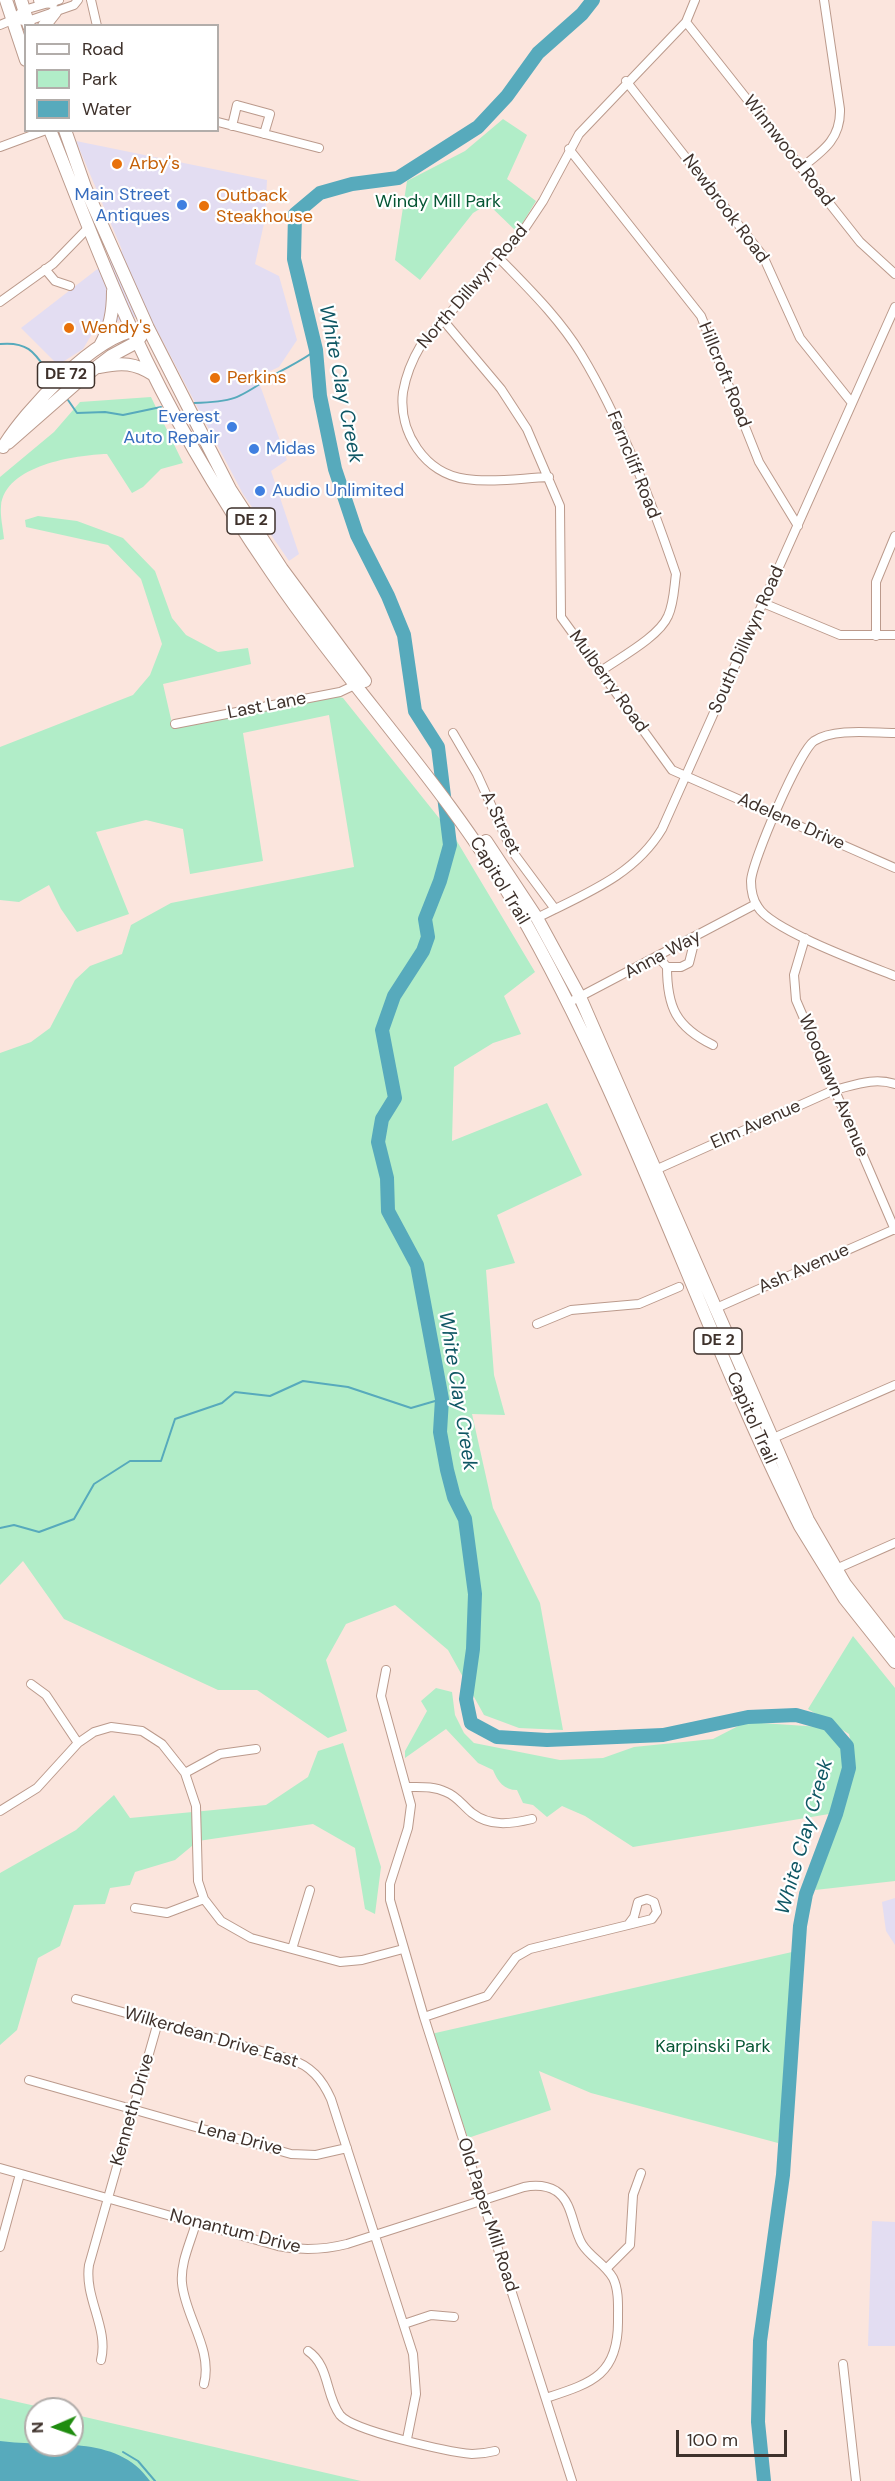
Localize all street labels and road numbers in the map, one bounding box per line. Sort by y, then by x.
street label: Winnwood Road [738,91,838,211]
street label: Newbrook Road [677,150,773,268]
street label: North Dillwyn Road [413,220,533,354]
street label: Hillcroft Road [693,319,755,431]
road number: DE 72 [38,362,94,388]
street label: Ferncliff Road [602,408,664,522]
road number: DE 2 [227,508,275,534]
street label: South Dillwyn Road [705,563,789,717]
street label: Mulberry Road [564,627,652,737]
street label: Last Lane [226,688,308,724]
street label: A Street [475,788,525,858]
street label: Adelene Drive [734,789,848,855]
street label: Capitol Trail [464,833,534,929]
street label: Anna Way [621,926,705,984]
street label: Woodlawn Avenue [793,1011,873,1161]
street label: Elm Avenue [708,1096,804,1154]
street label: Ash Avenue [755,1239,853,1299]
road number: DE 2 [694,1328,742,1354]
street label: Capitol Trail [721,1369,781,1467]
street label: Wilkerdean Drive East [121,2003,301,2073]
street label: Kenneth Drive [107,2051,159,2169]
street label: Lena Drive [195,2117,285,2161]
street label: Old Paper Mill Road [452,2135,522,2295]
street label: Nonantum Drive [167,2205,303,2259]

